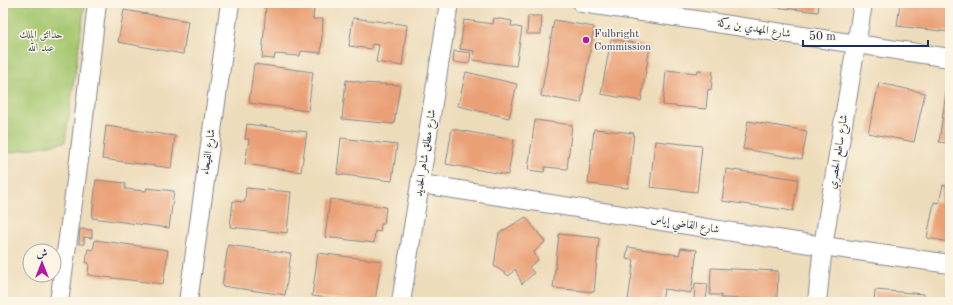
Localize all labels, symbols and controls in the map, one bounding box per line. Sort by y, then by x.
street label: شارع المهدي بن بركة [715,15,792,43]
scale bar [803,22,928,48]
place label: Fulbright Commission [594,29,651,53]
park label: حدائق الملك عبد الله [19,30,63,54]
text: 50 m [809,30,836,43]
marker: Fulbright Commission [581,35,591,45]
street label: شارع مطلق شاهر الحديد [413,109,441,198]
street label: شارع ساطع الحصري [828,114,853,190]
street label: شارع الفيحاء [200,128,221,176]
street label: شارع القاضي إياس [649,214,720,240]
north arrow [22,243,62,283]
text: ش [37,249,48,260]

